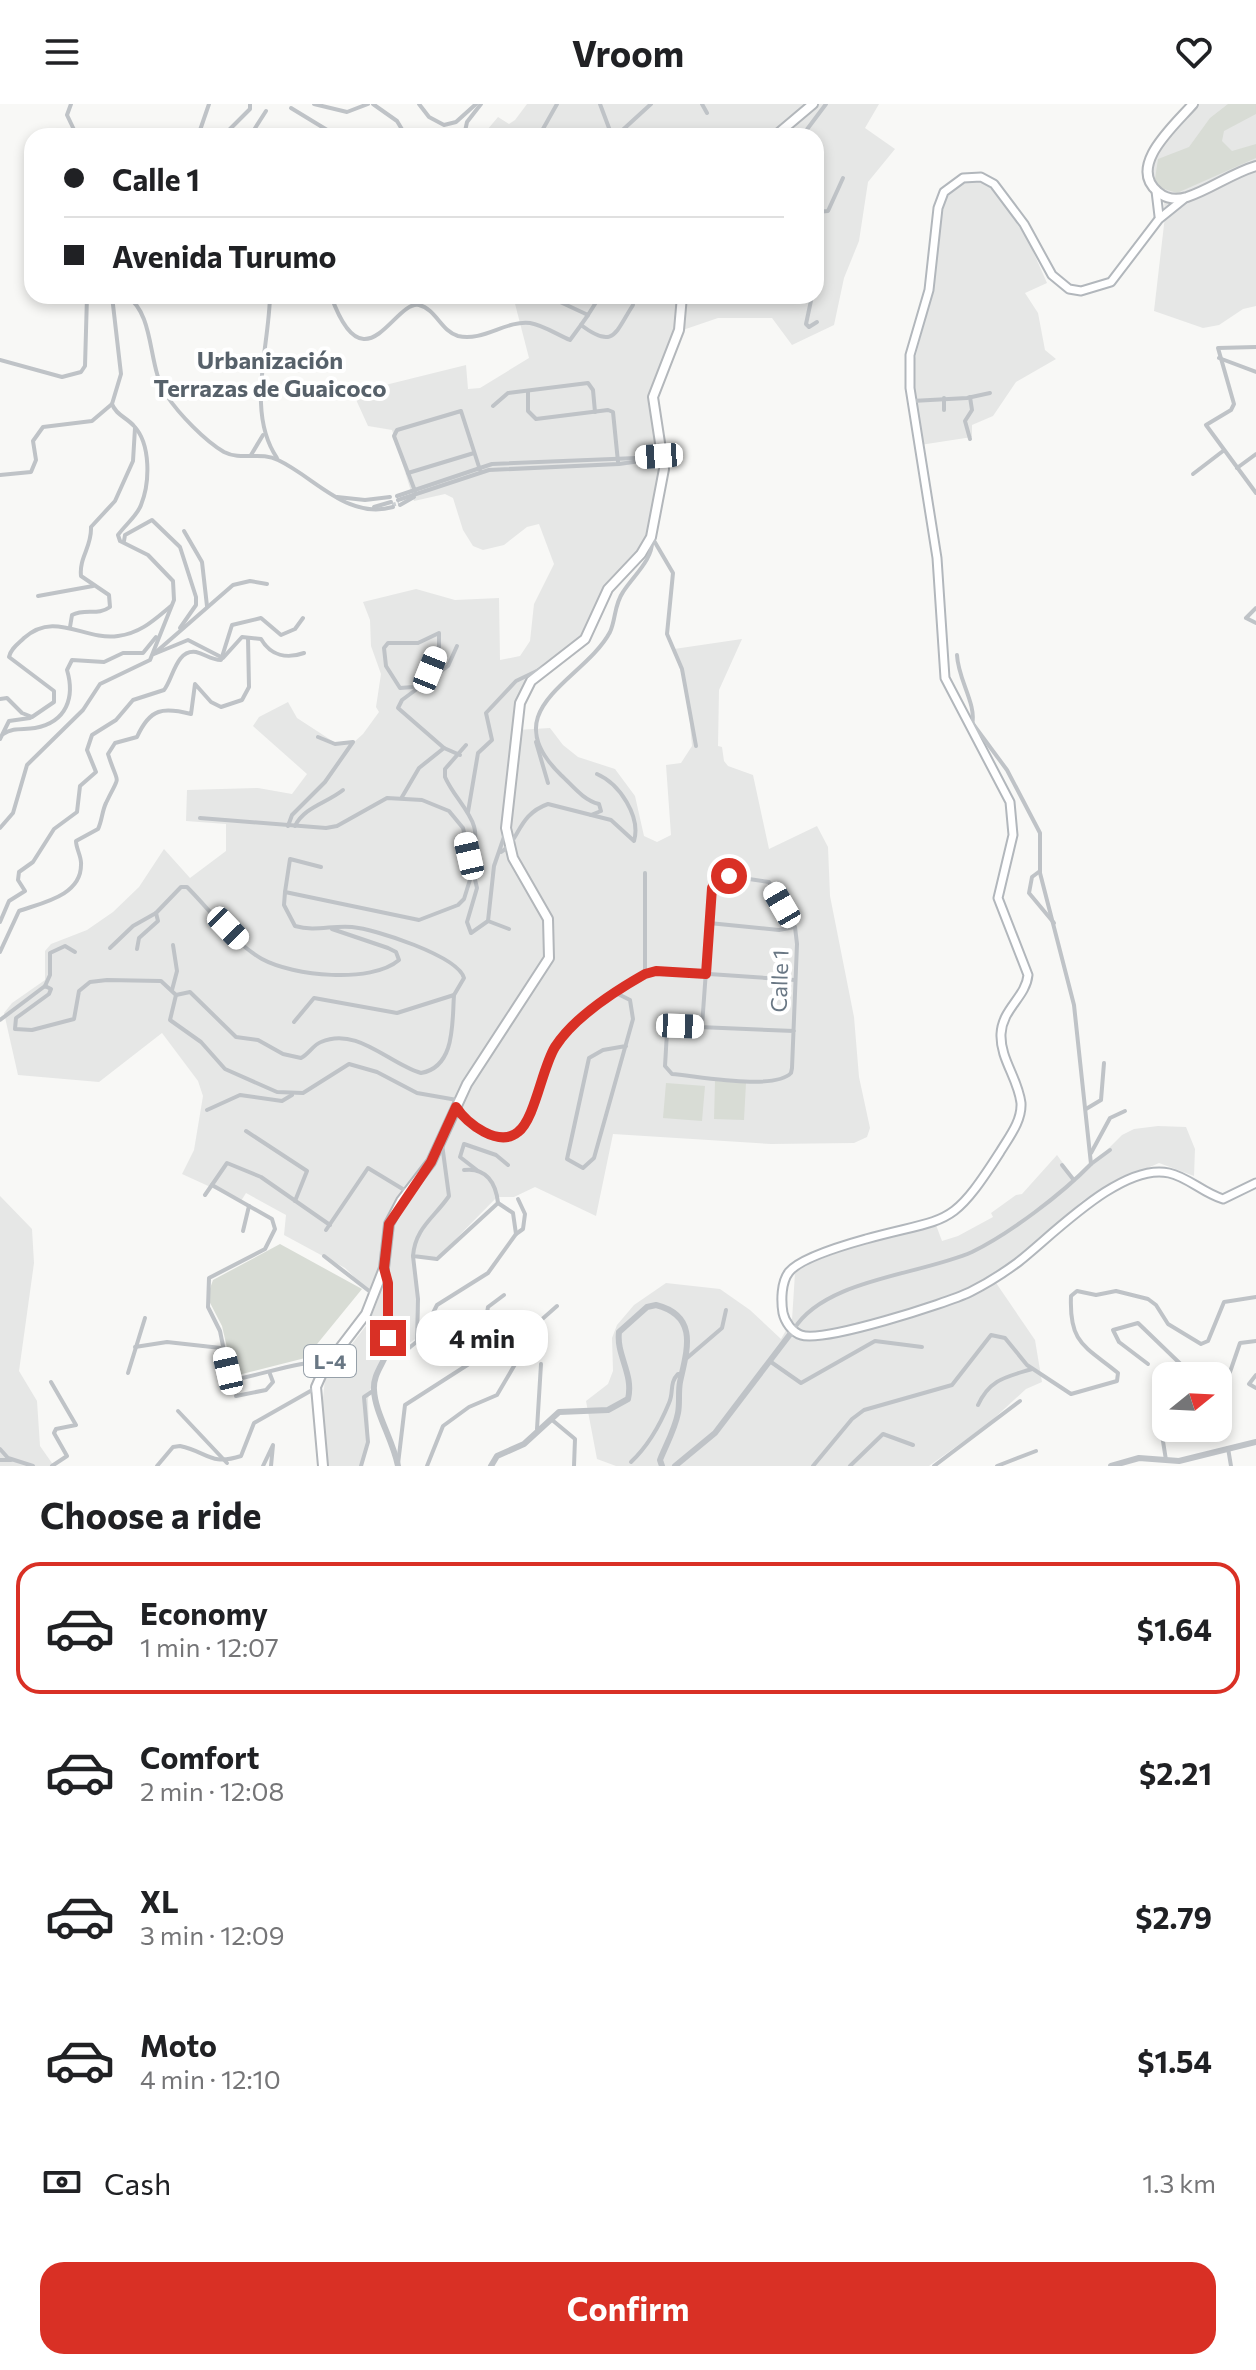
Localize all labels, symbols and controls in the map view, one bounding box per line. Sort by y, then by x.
icon: menu [40,30,84,74]
text: Vroom [572,30,684,74]
icon: heart [1172,30,1216,74]
text: Calle 1 [112,160,200,197]
text: Avenida Turumo [112,237,337,274]
district label: Urbanización Terrazas de Guaicoco [153,345,387,402]
car [634,442,684,470]
car [410,643,450,697]
car [452,830,486,882]
route start [711,858,747,894]
car [760,878,804,932]
car [203,902,253,954]
street label: Calle 1 [764,949,794,1013]
car [656,1013,704,1039]
callout: 4 min [416,1310,548,1366]
route end [370,1320,406,1356]
text: 4 min [449,1322,515,1353]
car [211,1345,245,1397]
road number: L-4 [304,1345,356,1377]
north arrow [1152,1362,1232,1442]
map controls [1152,1362,1232,1442]
text: Choose a ride [40,1492,261,1536]
icon: car [44,1592,116,1664]
text: Economy [140,1594,268,1631]
text: $1.64 [1137,1610,1212,1647]
text: 1 min · 12:07 [140,1631,279,1662]
icon: car [44,1736,116,1808]
text: Comfort [140,1738,259,1775]
text: $2.21 [1139,1754,1212,1791]
text: 2 min · 12:08 [140,1775,284,1806]
icon: car [44,1880,116,1952]
text: XL [140,1882,179,1919]
text: $2.79 [1135,1898,1212,1935]
text: 3 min · 12:09 [140,1919,285,1950]
icon: car [44,2024,116,2096]
text: Moto [140,2026,217,2063]
text: $1.54 [1137,2042,1212,2079]
text: 4 min · 12:10 [140,2063,281,2094]
icon: cash [40,2160,84,2204]
text: Cash [104,2164,171,2201]
text: 1.3 km [1142,2167,1216,2198]
button: Confirm [40,2262,1216,2354]

